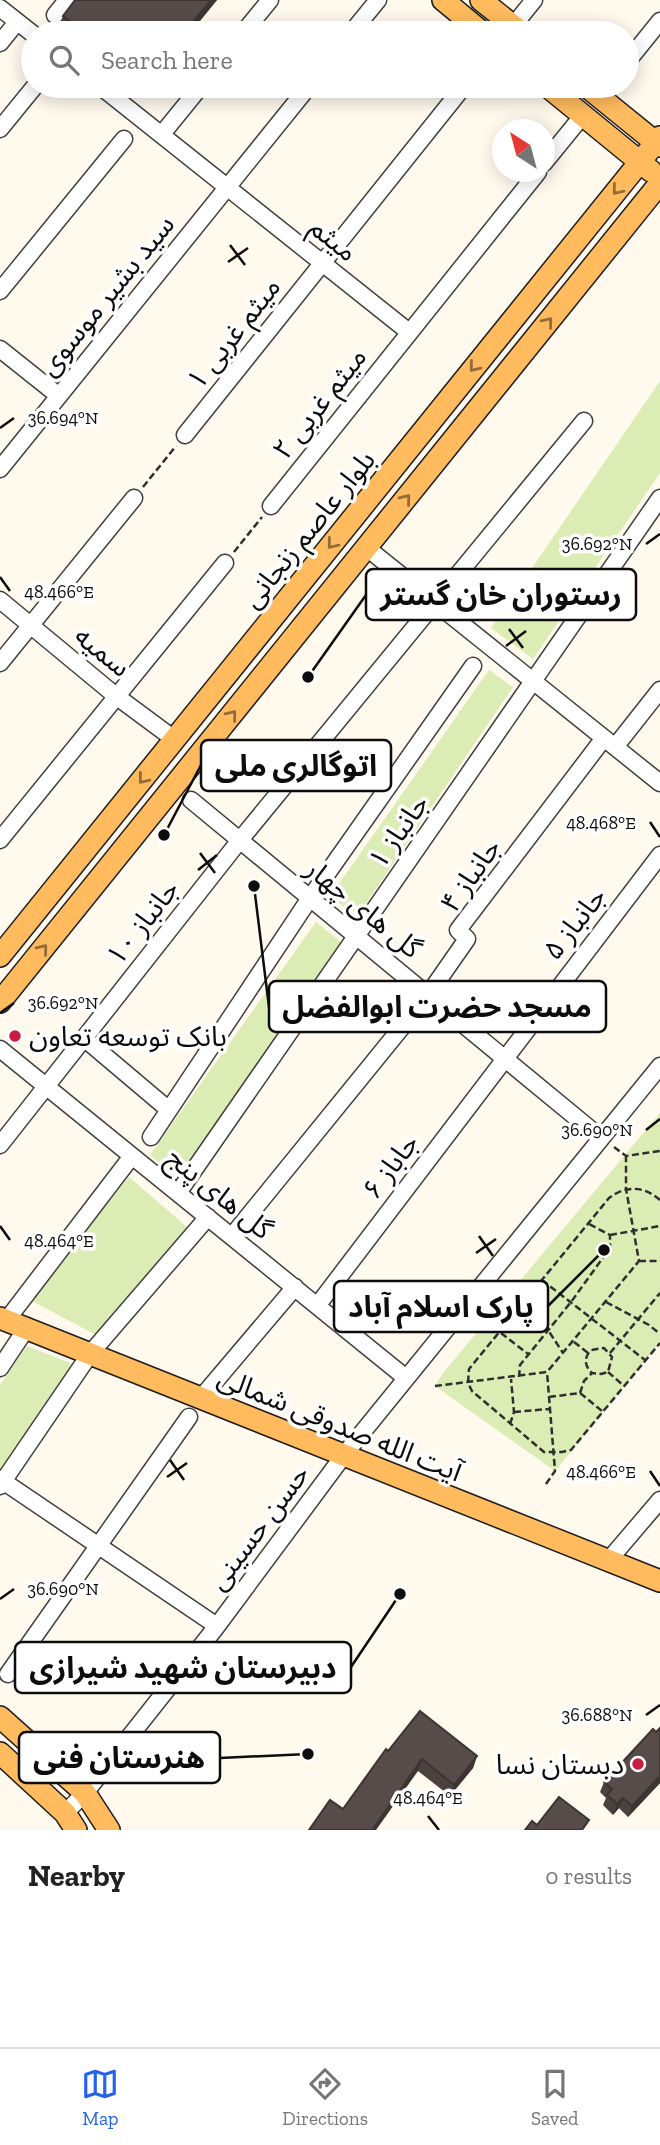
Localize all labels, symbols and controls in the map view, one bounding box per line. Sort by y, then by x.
search box [21,21,639,98]
icon: search [45,41,83,79]
text: Search here [101,44,233,76]
north arrow [492,119,555,182]
one-way arrow [613,182,625,195]
street label: سید بشیر موسوی [32,208,181,382]
street label: میثم [300,210,364,272]
street label: میثم غربی ۱ [180,271,291,399]
one-way arrow [540,318,553,330]
street label: میثم غربی ۲ [266,341,377,469]
one-way arrow [470,360,483,372]
text: 36.694°N [28,407,98,429]
street label: بلوار عاصم زنجانی [235,444,386,618]
one-way arrow [397,495,410,507]
text: 36.692°N [562,533,632,555]
one-way arrow [327,537,340,549]
callout: رستوران خان گستر [366,569,636,620]
text: رستوران خان گستر [378,577,622,613]
text: 48.466°E [24,581,94,603]
street label: سمیه [68,619,137,684]
one-way arrow [224,710,236,723]
callout: اتوگالری ملی [201,740,391,791]
text: اتوگالری ملی [215,748,377,784]
one-way arrow [138,771,151,783]
street label: جانباز ۱ [361,788,436,875]
text: 48.468°E [566,812,636,834]
street label: جانباز ۴ [433,832,508,919]
street label: گل های چهار [298,851,429,966]
street label: جانباز ۱۰ [99,873,186,971]
street label: جانباز ۵ [536,881,613,966]
one-way arrow [35,944,47,957]
callout: مسجد حضرت ابوالفضل [269,981,606,1032]
text: مسجد حضرت ابوالفضل [282,989,592,1025]
text: 36.692°N [28,992,98,1014]
place label: بانک توسعه تعاون [29,1020,227,1053]
marker: بانک توسعه تعاون [7,1028,23,1044]
text: 36.690°N [561,1119,633,1141]
street label: جاباز ۶ [355,1127,426,1205]
street label: گل های پنج [158,1141,280,1249]
text: 48.464°E [24,1230,94,1252]
callout: پارک اسلام آباد [334,1281,548,1332]
text: پارک اسلام آباد [348,1289,534,1330]
street label: آیت الله صدوقی شمالی [213,1360,468,1489]
street label: حسن حسینی [201,1458,316,1596]
text: 48.466°E [566,1461,636,1483]
text: 36.690°N [27,1578,99,1600]
callout: دبیرستان شهید شیرازی [15,1642,351,1693]
text: دبیرستان شهید شیرازی [29,1650,337,1686]
text: 36.688°N [562,1704,632,1726]
callout: هنرستان فنی [19,1732,220,1783]
text: هنرستان فنی [33,1740,205,1776]
place label: دبستان نسا [496,1748,624,1781]
marker: دبستان نسا [630,1756,646,1772]
text: 48.464°E [393,1787,463,1809]
text: Nearby [28,1858,125,1894]
text: 0 results [545,1862,632,1890]
tab: Map [81,2065,119,2130]
tab: Directions [282,2065,368,2130]
tab: Saved [531,2065,579,2130]

